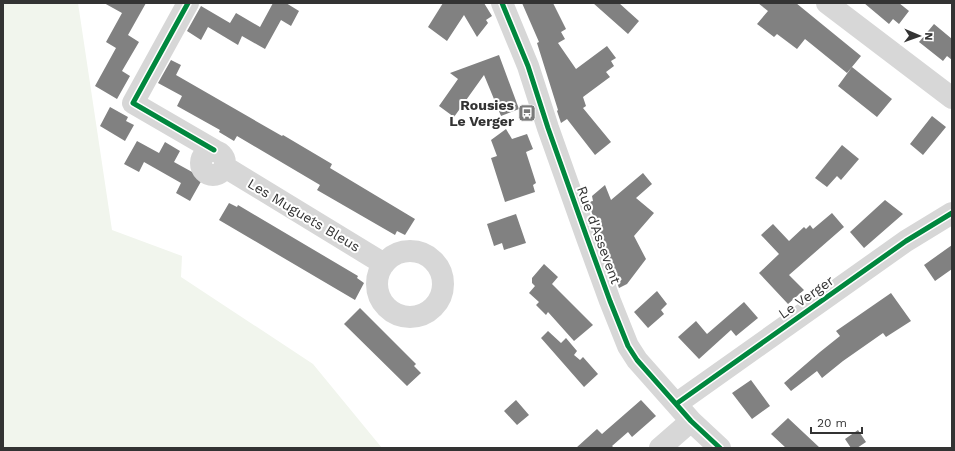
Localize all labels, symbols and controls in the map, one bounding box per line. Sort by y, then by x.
north arrow [899,16,939,56]
text: N [922,32,935,41]
place label: Rousies Le Verger [449,97,515,129]
bus stop icon: Rousies Le Verger [517,103,537,123]
street label: Les Muguets Bleus [245,175,363,255]
street label: Rue d'Assevent [574,184,624,286]
street label: Le Verger [775,272,837,322]
scale bar [811,409,862,435]
text: 20 m [817,416,847,430]

